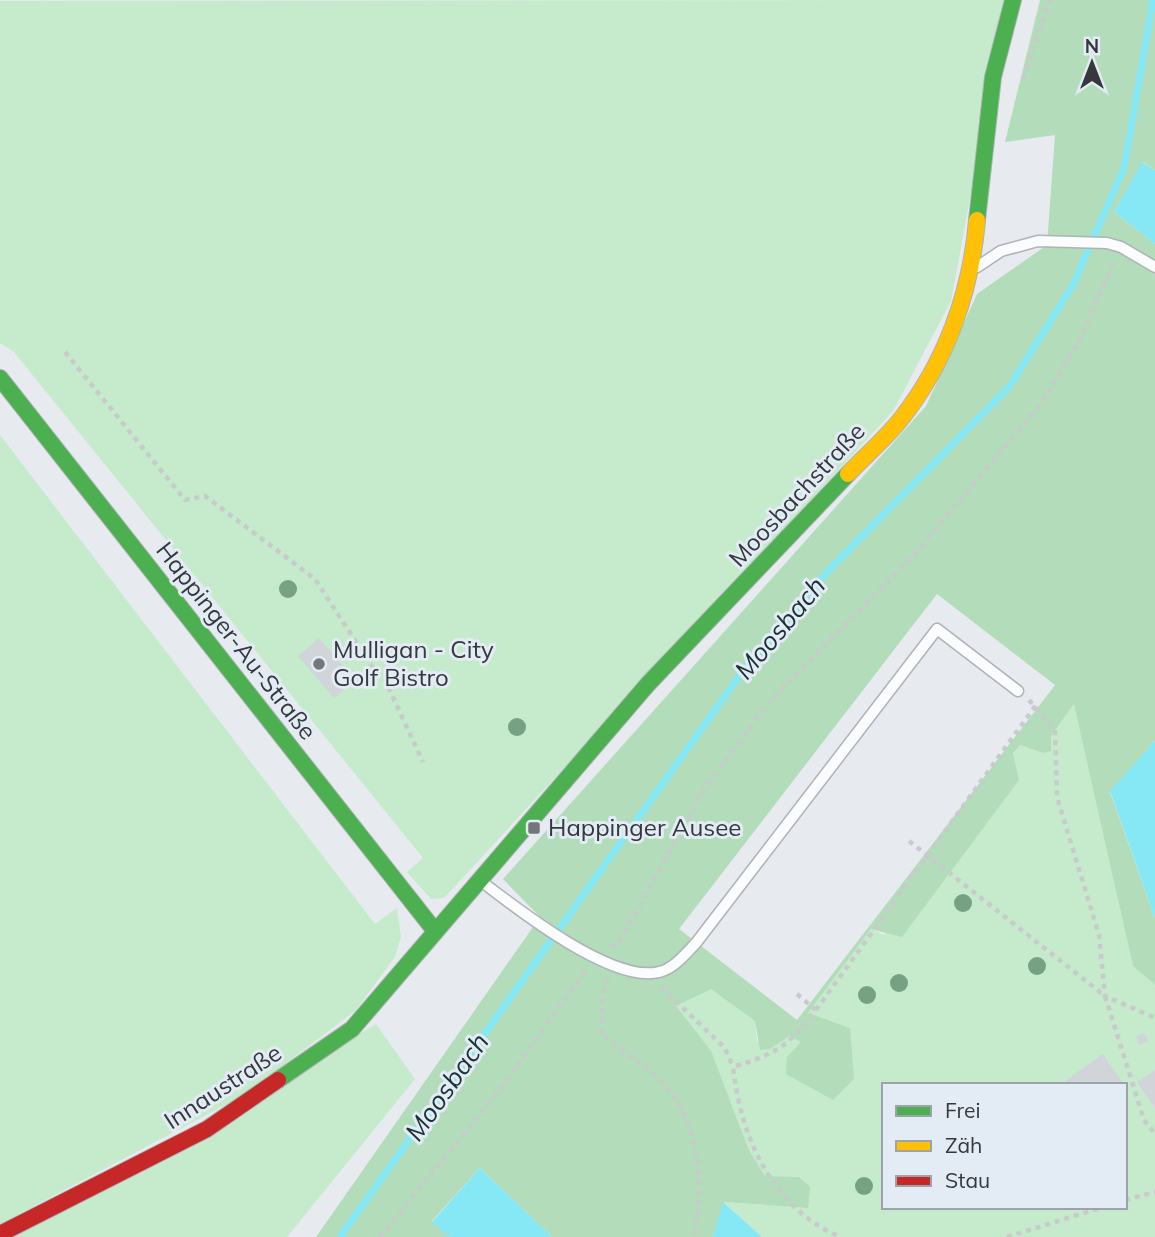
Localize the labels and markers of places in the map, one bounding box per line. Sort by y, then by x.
place label: Mulligan - City Golf Bistro [333,634,494,692]
marker: Mulligan - City Golf Bistro [311,656,327,672]
place label: Happinger Ausee [548,812,741,842]
marker: Happinger Ausee [526,820,542,836]

